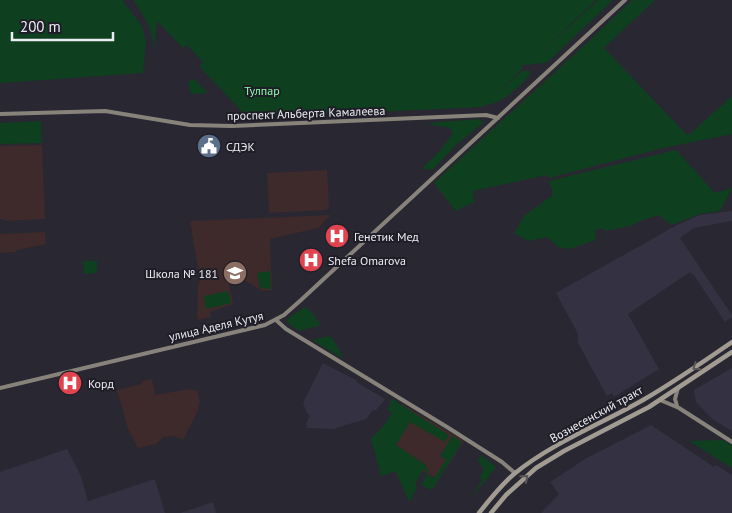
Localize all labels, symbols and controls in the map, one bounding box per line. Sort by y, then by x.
scale bar [12,10,114,42]
text: 200 m [20,17,61,36]
park label: Тулпар [244,83,280,98]
street label: проспект Альберта Камалеева [227,103,386,123]
public building icon: СДЭК [196,133,222,159]
place label: СДЭК [226,139,255,154]
hospital icon: Генетик Мед [324,223,350,249]
place label: Генетик Мед [354,229,419,244]
hospital icon: Shefa Omarova [298,247,324,273]
place label: Shefa Omarova [328,253,406,268]
school or university icon: Школа № 181 [222,260,248,286]
place label: Школа № 181 [145,266,218,281]
street label: улица Аделя Кутуя [167,308,265,344]
one-way arrow [692,361,702,370]
hospital icon: Корд [57,370,83,396]
place label: Корд [88,376,114,391]
street label: Вознесенский тракт [547,382,645,446]
one-way arrow [519,475,528,483]

